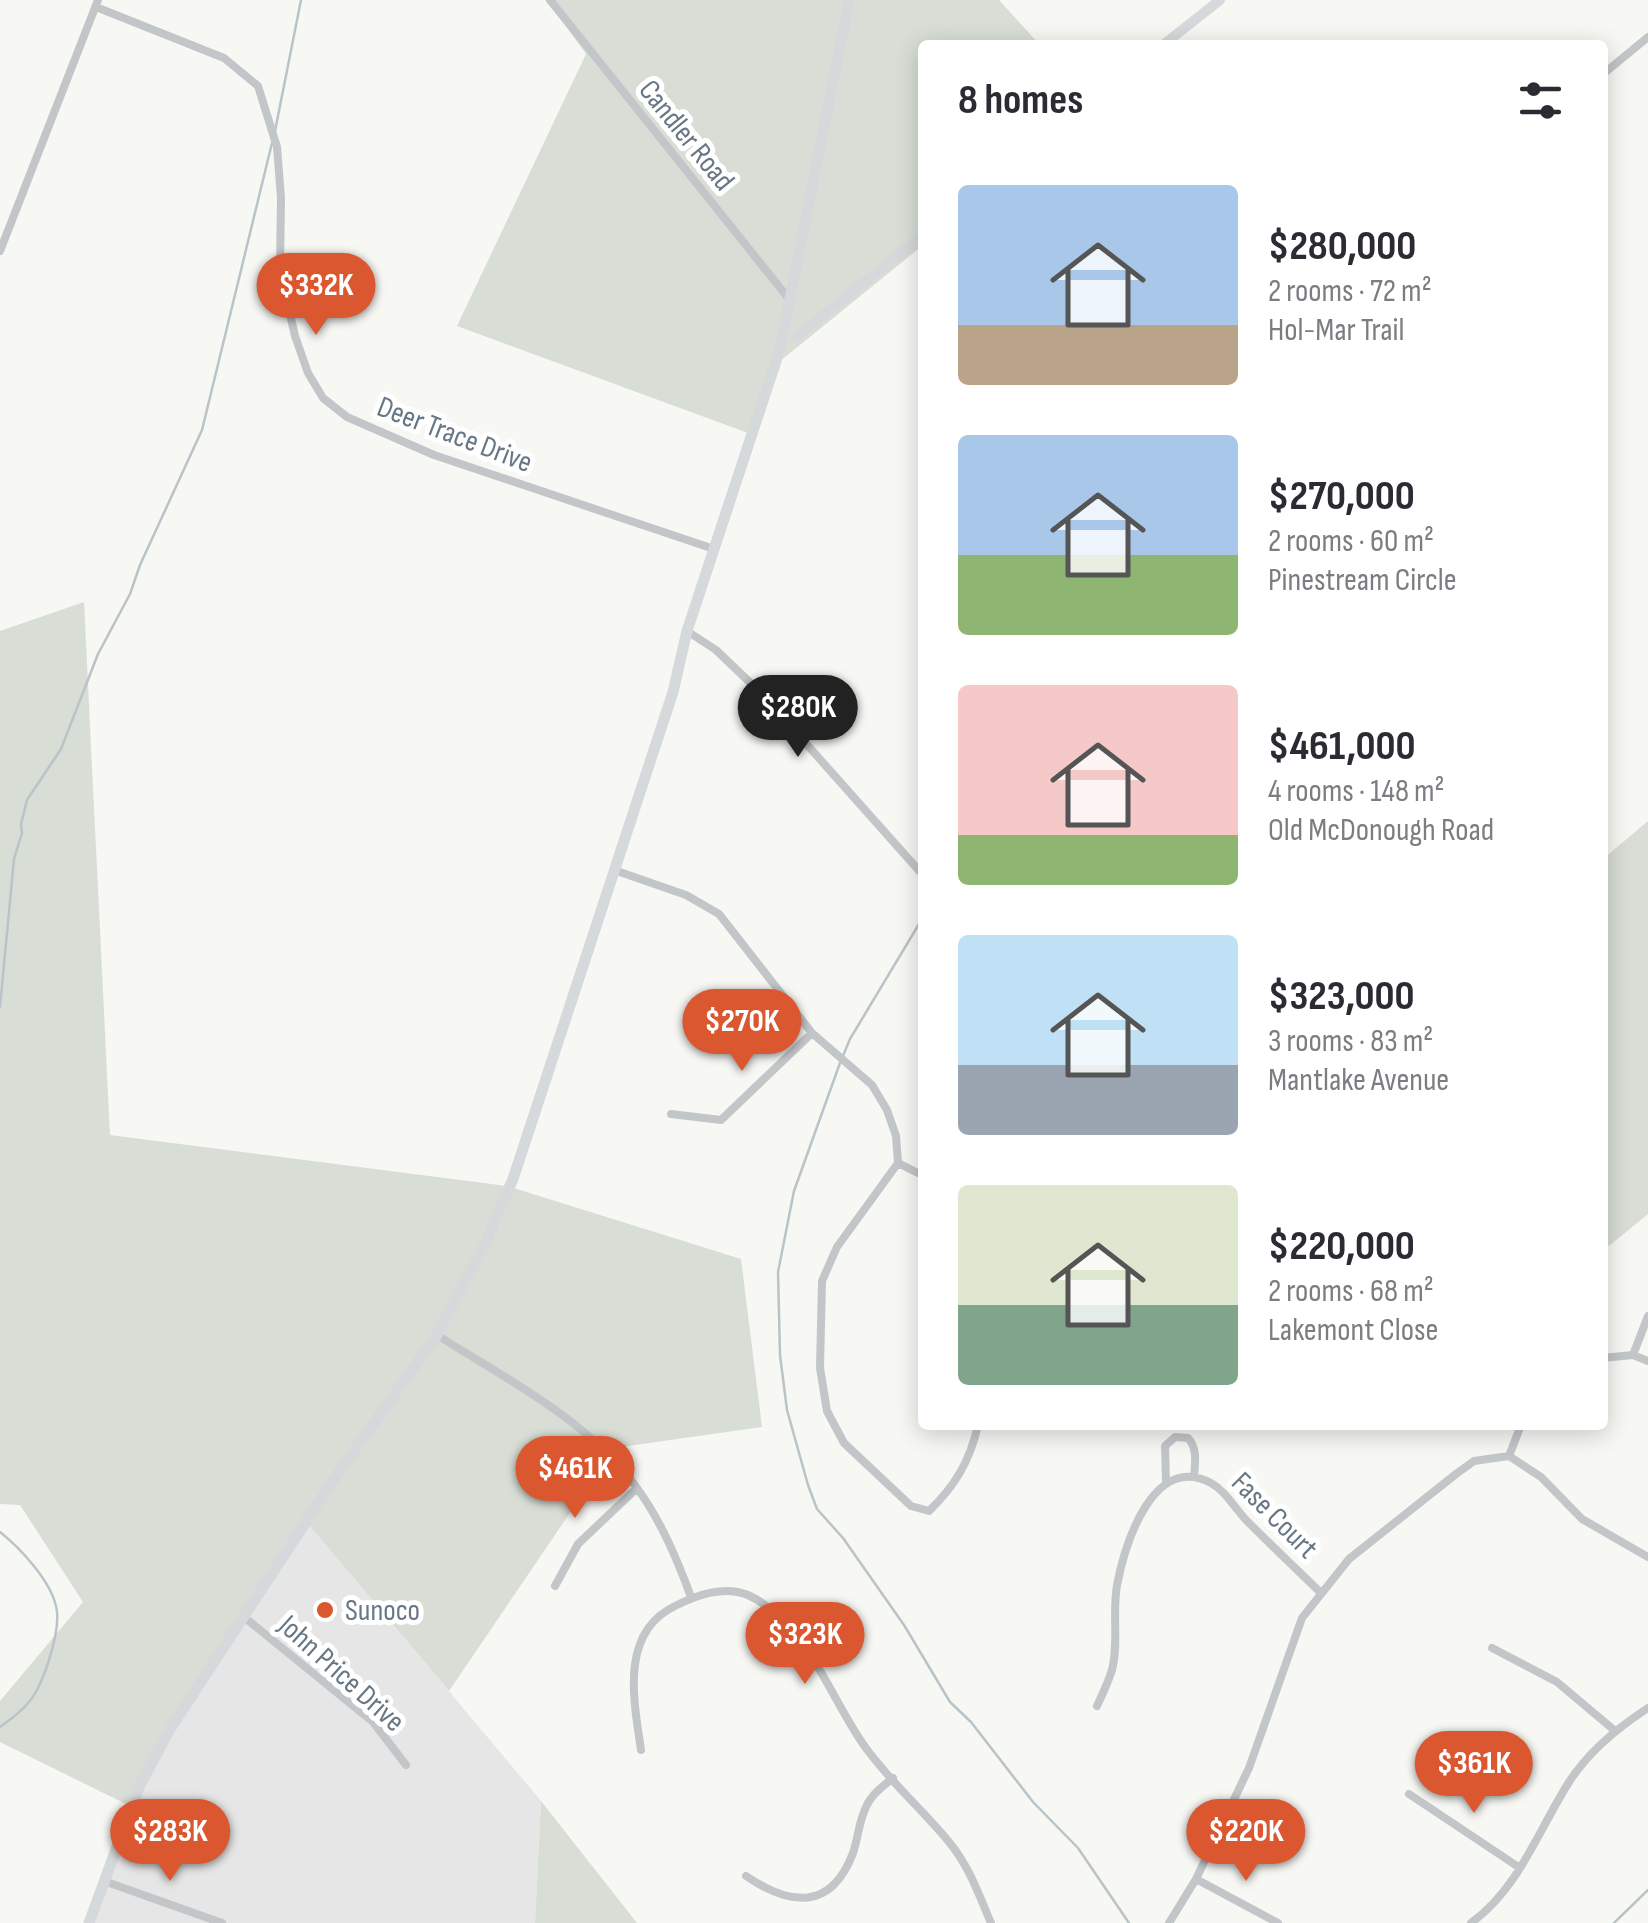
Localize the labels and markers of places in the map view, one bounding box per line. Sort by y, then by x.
pin: $332K [246,253,386,338]
pin: $280K [728,675,868,760]
pin: $270K [672,989,812,1074]
pin: $461K [505,1436,645,1521]
place label: Sunoco [345,1593,420,1629]
marker: Sunoco [314,1599,336,1621]
pin: $323K [735,1602,875,1687]
pin: $361K [1404,1731,1544,1816]
pin: $283K [100,1799,240,1884]
pin: $220K [1176,1799,1316,1884]

